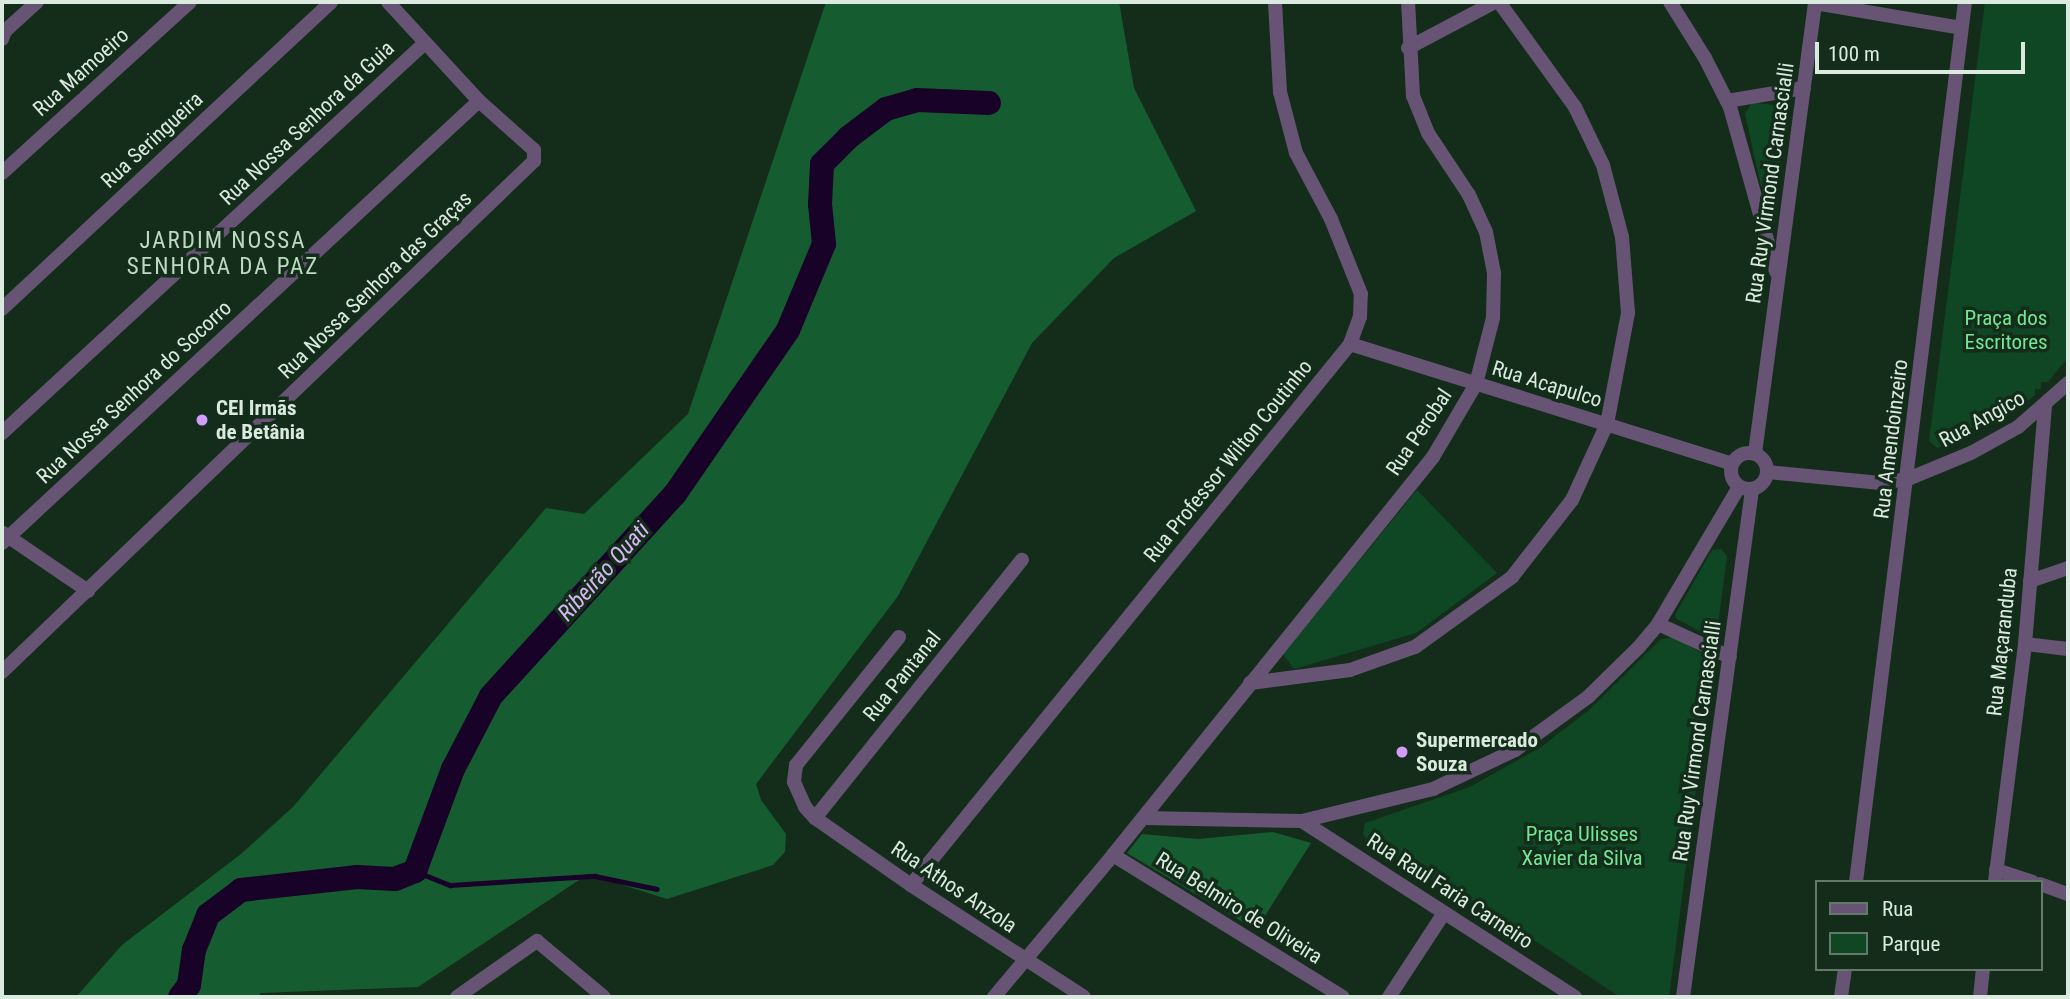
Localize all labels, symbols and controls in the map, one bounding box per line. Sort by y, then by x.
street label: Rua Mamoeiro [28,23,134,121]
scale bar [1818,28,2028,72]
street label: Rua Nossa Senhora da Guia [215,36,399,210]
text: 100 m [1828,42,1880,66]
street label: Rua Ruy Virmond Carnascialli [1741,61,1799,305]
street label: Rua Seringueira [96,87,208,193]
street label: Rua Nossa Senhora das Graças [273,186,477,384]
district label: JARDIM NOSSA SENHORA DA PAZ [129,227,317,281]
street label: Rua Nossa Senhora do Socorro [32,295,236,489]
park label: Praça dos Escritores [1964,305,2048,355]
street label: Rua Professor Wilton Coutinho [1138,355,1318,567]
street label: Rua Acapulco [1489,355,1605,413]
street label: Rua Amendoinzeiro [1869,358,1913,520]
street label: Rua Perobal [1381,384,1457,480]
street label: Rua Angico [1935,385,2029,453]
place label: CEI Irmãs de Betânia [216,395,305,445]
marker: CEI Irmãs de Betânia [194,412,210,428]
water label: Ribeirão Quati [552,517,656,627]
street label: Rua Maçaranduba [1982,567,2022,717]
street label: Rua Ruy Virmond Carnascialli [1668,619,1726,863]
street label: Rua Pantanal [858,626,946,726]
place label: Supermercado Souza [1416,727,1538,777]
marker: Supermercado Souza [1394,744,1410,760]
park label: Praça Ulisses Xavier da Silva [1521,821,1643,871]
street label: Rua Raul Faria Carneiro [1362,828,1538,954]
street label: Rua Athos Anzola [886,836,1022,938]
street label: Rua Belmiro de Oliveira [1151,847,1327,969]
legend [1814,880,2042,971]
text: Rua [1882,897,1913,921]
text: Parque [1882,932,1940,956]

